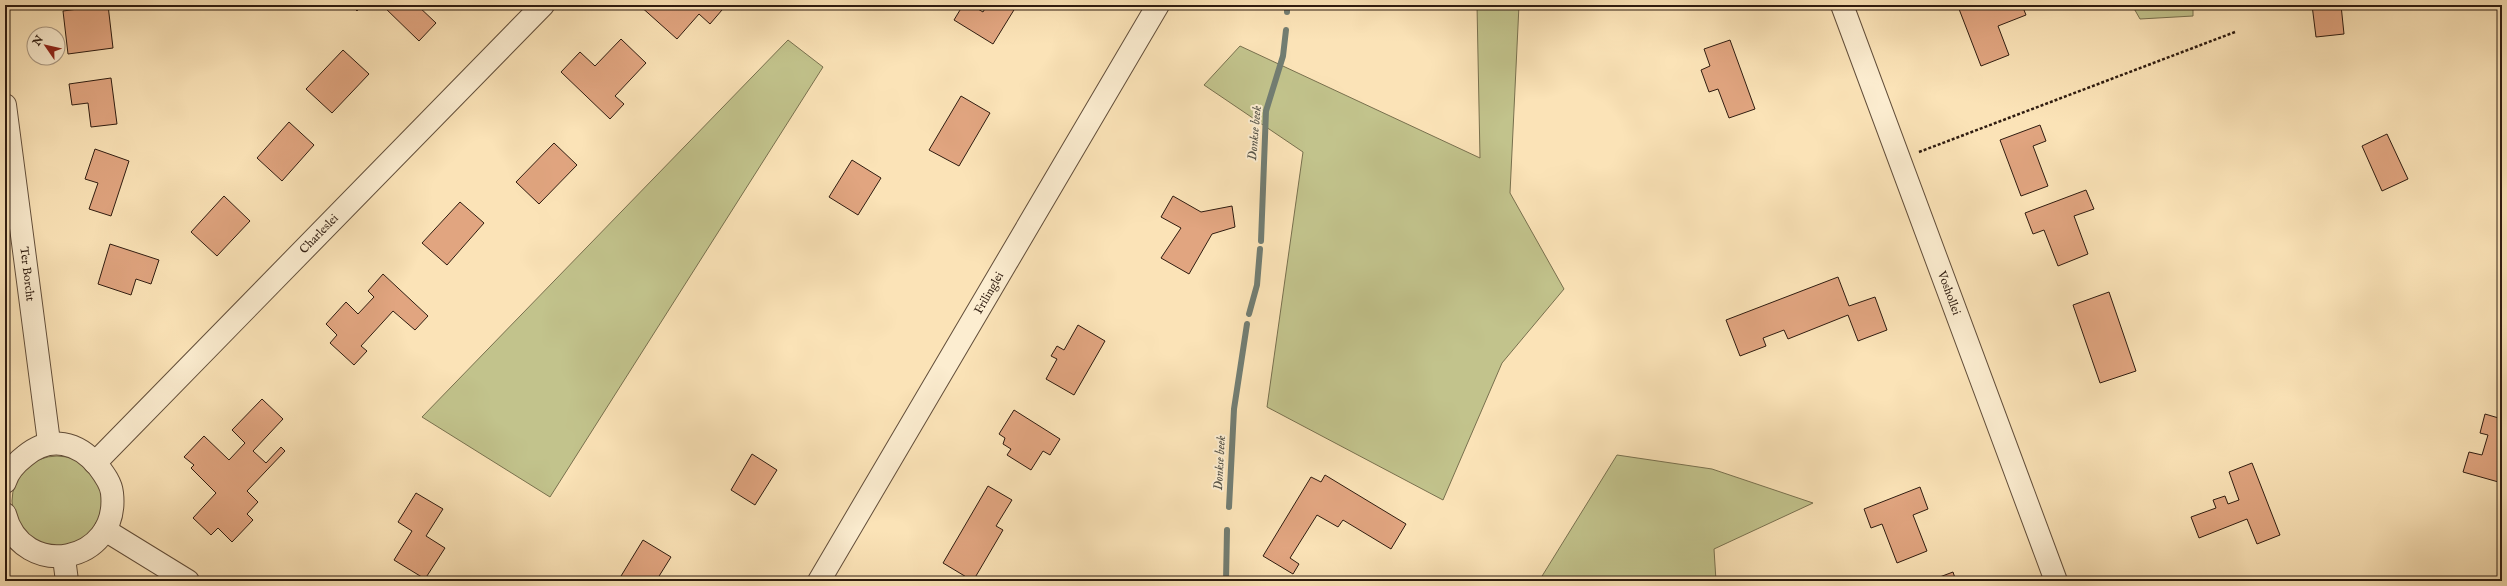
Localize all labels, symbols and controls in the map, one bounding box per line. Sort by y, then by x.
north arrow [26,26,66,66]
text: N [30,33,47,50]
water label: Donkse beek [1244,104,1266,161]
street label: Charleslei [296,211,342,257]
street label: Ter Borcht [16,246,38,302]
street label: Voshollei [1934,268,1964,317]
street label: Frilinglei [971,269,1007,317]
water label: Donkse beek [1210,434,1230,491]

